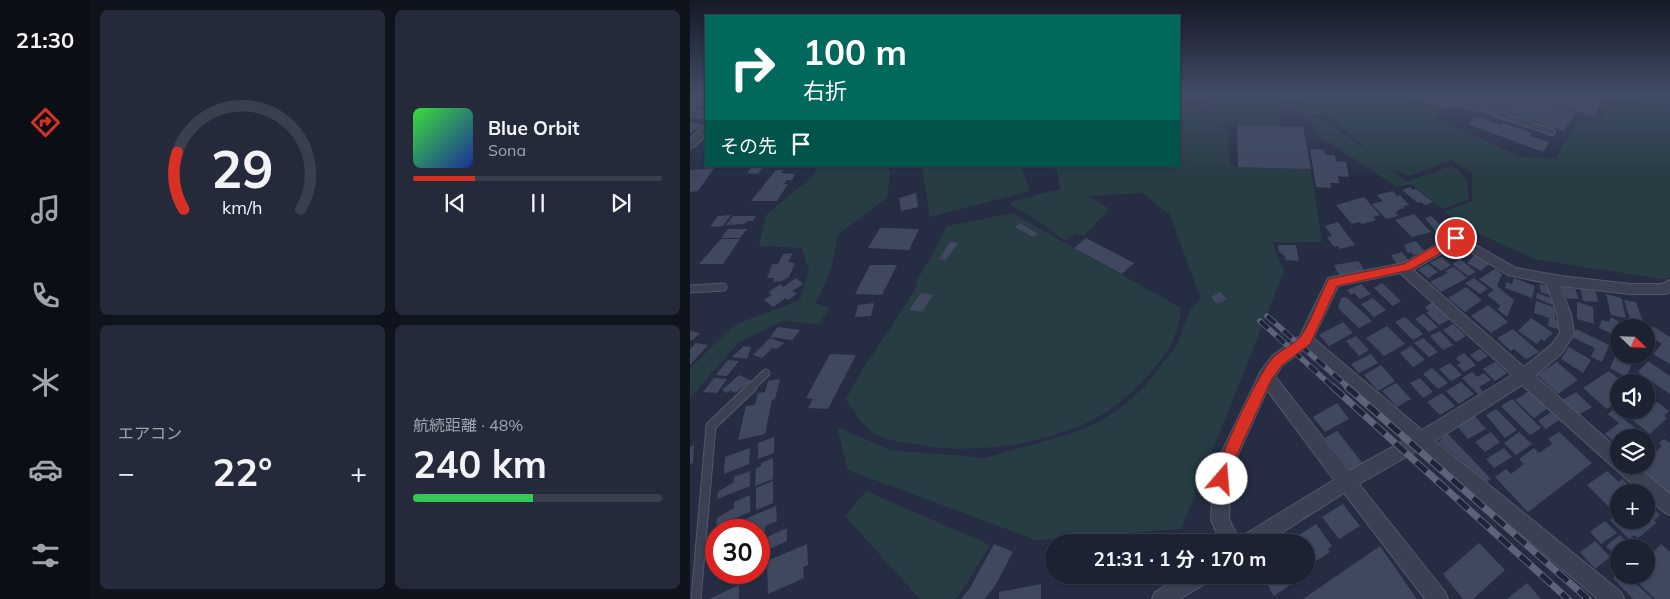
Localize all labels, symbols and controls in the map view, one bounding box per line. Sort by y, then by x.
text: 21:30 [16,26,74,54]
text: 100 m [803,30,907,74]
icon: right [720,35,785,100]
text: 右折 [803,77,847,105]
icon: directions [28,105,63,140]
text: Blue Orbit [488,116,579,140]
icon: arrive [787,130,815,158]
text: その先 [720,134,777,158]
text: 29 [211,136,274,201]
text: Sona [488,140,526,160]
icon: previous [441,189,469,217]
icon: pause [524,189,552,217]
icon: next [607,189,635,217]
icon: music [28,192,63,227]
text: km/h [222,196,263,218]
pin [1435,217,1477,259]
icon: arrive [1442,224,1470,252]
icon: phone [28,278,63,313]
north arrow [1610,319,1655,364]
map controls [1610,319,1655,584]
icon: climate [28,365,63,400]
button: sound [1610,374,1655,419]
text: 航続距離 · 48% [413,415,523,435]
text: エアコン [118,423,182,443]
button: layers [1610,429,1655,474]
text: 240 km [413,440,547,488]
text: 22° [212,448,273,496]
icon: car [28,452,63,487]
position arrow [1195,452,1247,504]
text: − [118,455,135,490]
text: + [350,455,367,490]
button: + [1610,484,1655,529]
speed limit sign: 30 [705,519,770,584]
icon: filters [28,538,63,573]
button: − [1610,539,1655,584]
text: 21:31 · 1 分 · 170 m [1094,547,1266,571]

